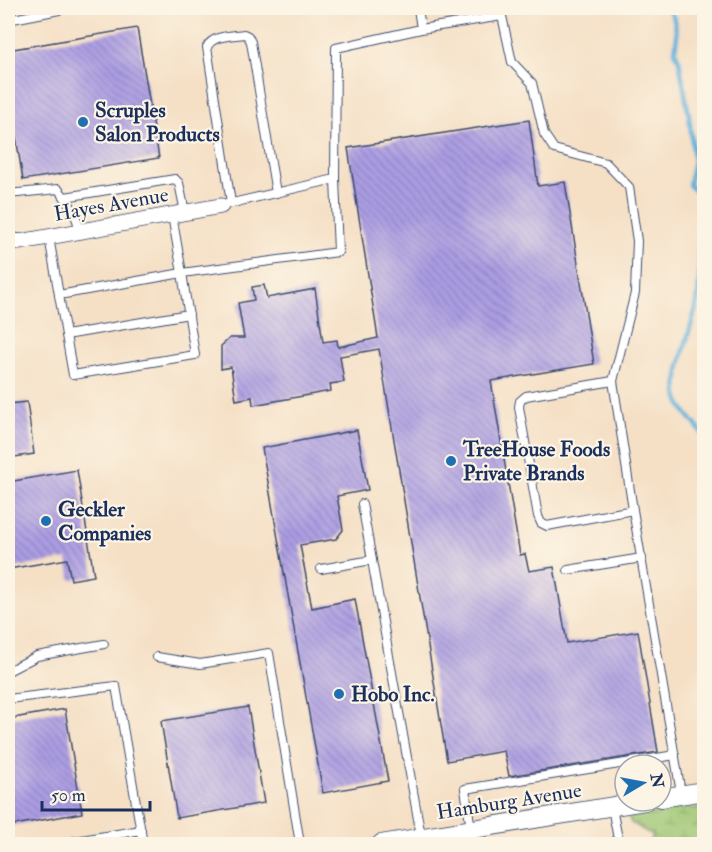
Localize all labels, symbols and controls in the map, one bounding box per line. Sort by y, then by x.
place label: Scruples Salon Products [95,97,220,148]
marker: Scruples Salon Products [76,115,90,129]
street label: Hayes Avenue [52,181,171,228]
place label: TreeHouse Foods Private Brands [462,436,610,487]
marker: TreeHouse Foods Private Brands [444,454,458,468]
place label: Geckler Companies [58,496,151,547]
marker: Geckler Companies [39,514,53,528]
place label: Hobo Inc. [351,681,435,708]
marker: Hobo Inc. [332,687,346,701]
north arrow [613,753,673,813]
text: N [646,771,668,790]
scale bar [42,774,150,812]
street label: Hamburg Avenue [435,777,584,826]
text: 50 m [51,784,86,807]

